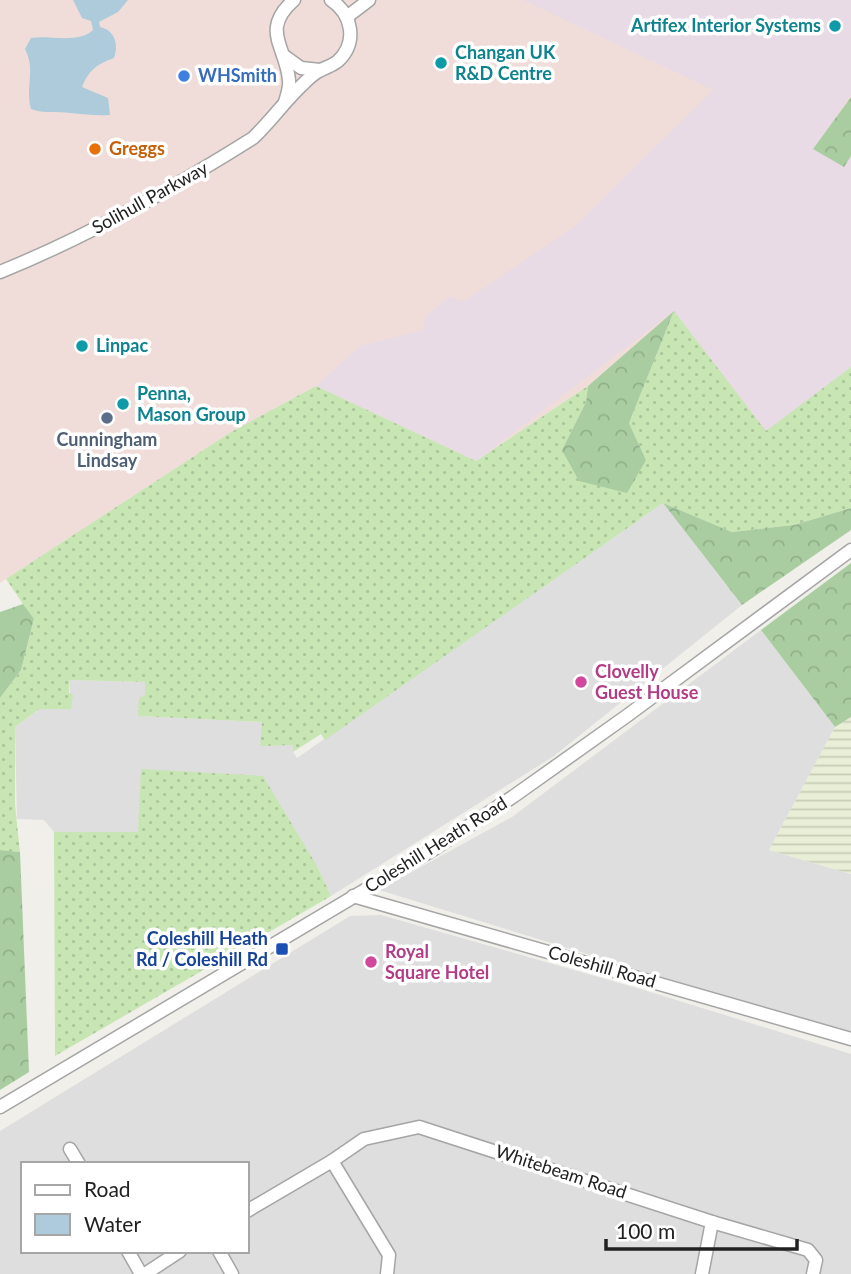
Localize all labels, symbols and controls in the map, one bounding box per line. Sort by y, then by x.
place label: Artifex Interior Systems [630,14,821,36]
marker: Artifex Interior Systems [827,18,843,34]
place label: Changan UK R&D Centre [455,41,556,84]
marker: Changan UK R&D Centre [433,55,449,71]
place label: WHSmith [198,64,277,86]
marker: WHSmith [176,68,192,84]
place label: Greggs [109,137,165,159]
marker: Greggs [87,141,103,157]
street label: Solihull Parkway [88,156,212,238]
place label: Linpac [96,334,148,356]
marker: Linpac [74,338,90,354]
place label: Penna, Mason Group [137,382,246,425]
marker: Penna, Mason Group [115,396,131,412]
marker: Cunningham Lindsay [99,410,115,426]
place label: Cunningham Lindsay [57,428,157,471]
place label: Clovelly Guest House [595,660,699,703]
marker: Clovelly Guest House [573,674,589,690]
street label: Coleshill Heath Road [360,791,511,897]
place label: Coleshill Heath Rd / Coleshill Rd [136,927,268,970]
place label: Royal Square Hotel [385,940,489,983]
street label: Coleshill Road [546,940,659,992]
marker: Coleshill Heath Rd / Coleshill Rd [274,941,290,957]
marker: Royal Square Hotel [363,954,379,970]
street label: Whitebeam Road [493,1139,630,1203]
legend [21,1162,248,1253]
text: Road [84,1176,131,1201]
scale bar [606,1208,797,1252]
text: Water [84,1211,141,1236]
text: 100 m [616,1218,675,1243]

